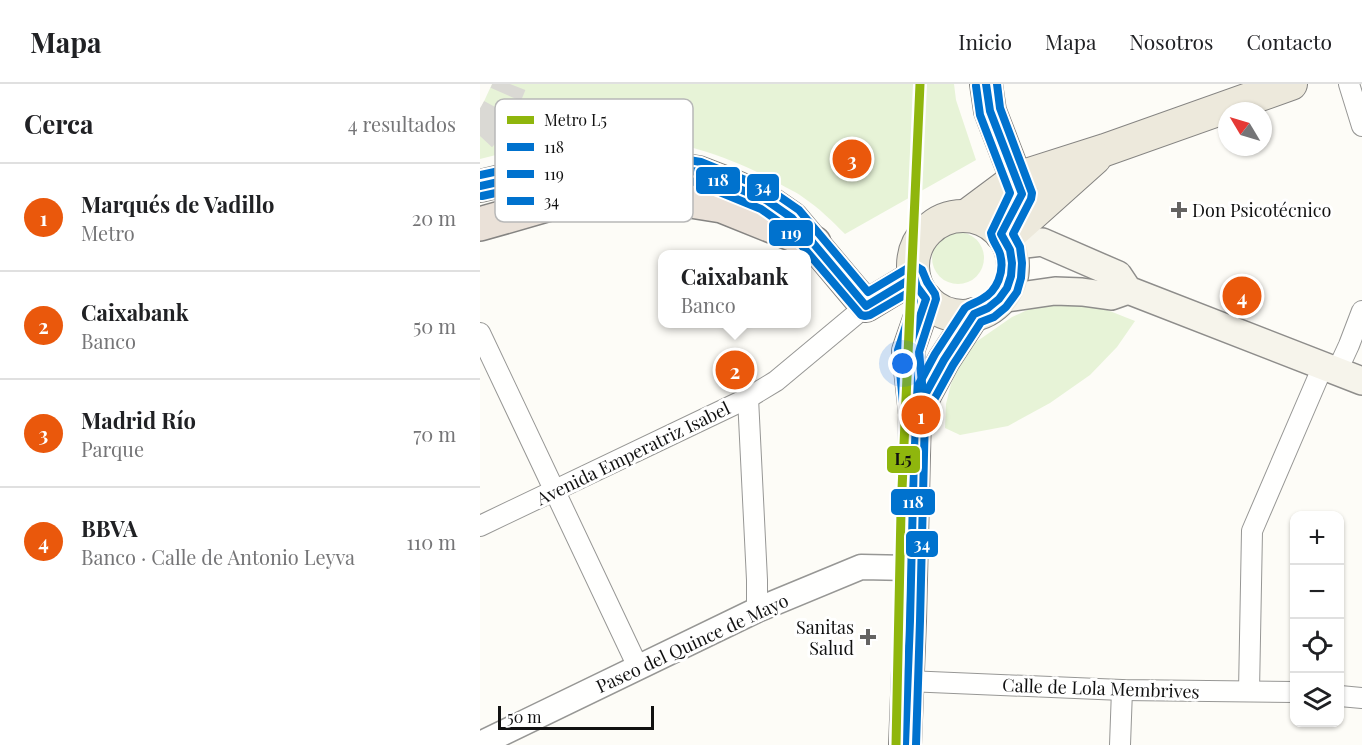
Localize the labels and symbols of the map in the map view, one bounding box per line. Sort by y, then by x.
legend [495,99,693,222]
north arrow [1218,102,1272,156]
text: Metro L5 [544,109,607,130]
text: 118 [544,136,564,157]
pin: 3 [832,136,872,182]
text: 119 [544,163,564,184]
line badge: 118 [695,166,741,195]
text: 118 [707,169,729,190]
line badge: 34 [746,173,780,202]
text: 34 [755,176,771,197]
text: 34 [544,190,559,211]
place label: Don Psicotécnico [1192,198,1331,222]
marker: Don Psicotécnico [1170,201,1188,219]
line badge: 119 [768,219,814,247]
text: 119 [780,222,802,243]
pin: 4 [1222,274,1262,318]
pin: 2 [716,348,754,392]
your location [888,349,917,378]
pin: 1 [902,392,940,438]
street label: Avenida Emperatriz Isabel [531,396,734,511]
line badge: L5 [886,445,921,474]
text: L5 [894,448,912,469]
line badge: 118 [890,488,936,516]
text: 118 [902,491,924,512]
line badge: 34 [905,530,939,558]
text: 34 [914,533,930,554]
street label: Paseo del Quince de Mayo [592,588,792,698]
place label: Sanitas Salud [796,615,855,660]
marker: Sanitas Salud [859,628,877,646]
street label: Calle de Lola Membrives [1002,673,1200,703]
scale bar [498,703,654,730]

